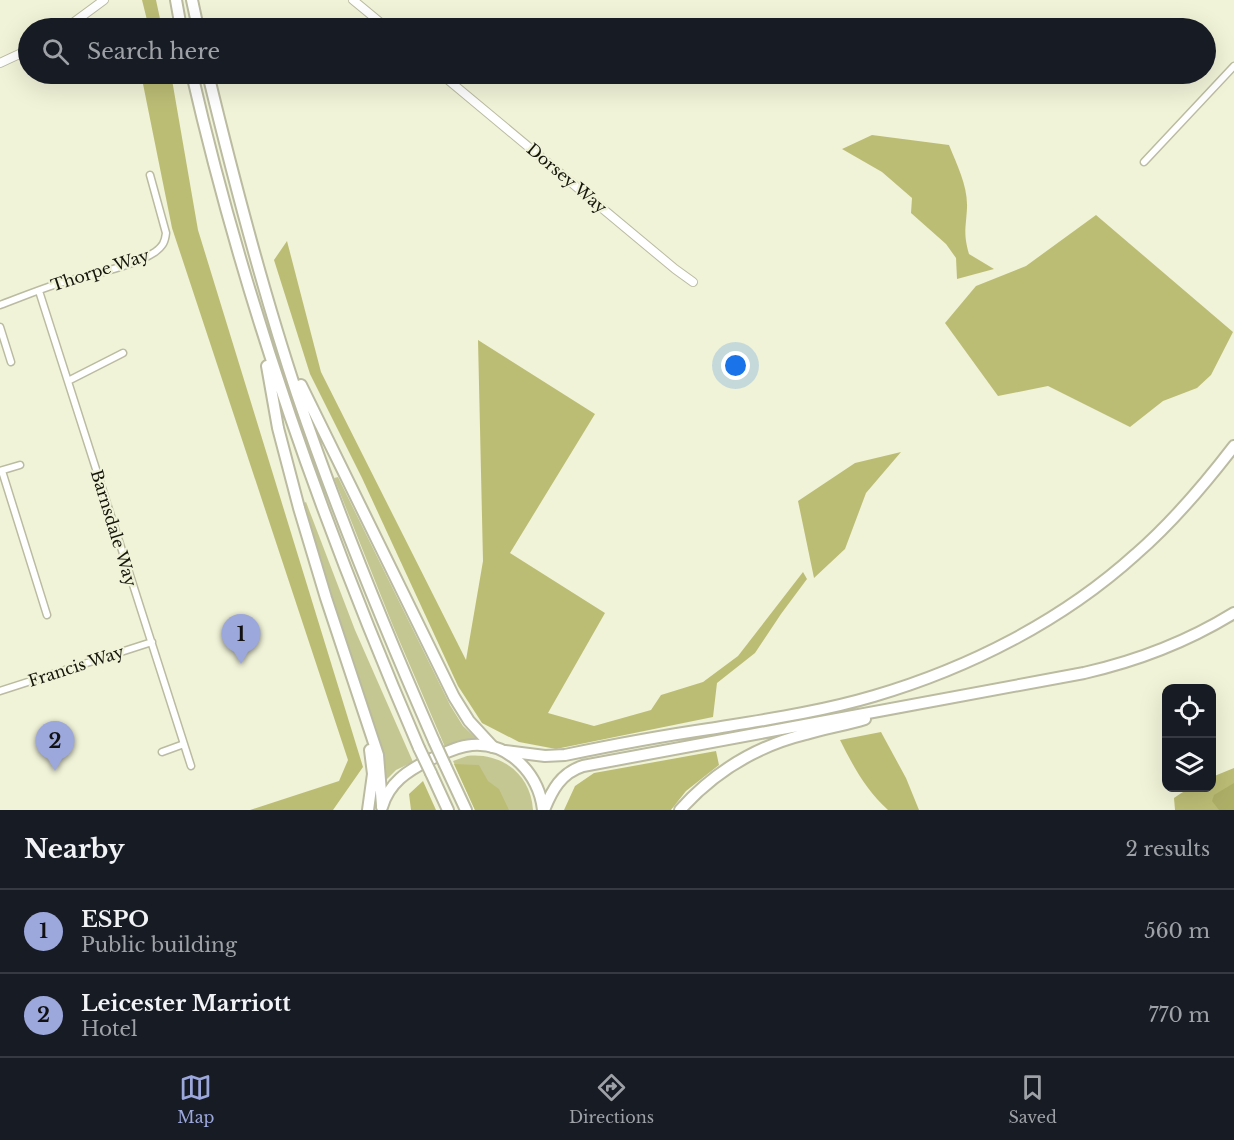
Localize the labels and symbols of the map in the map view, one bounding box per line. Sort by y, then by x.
street label: Dorsey Way [523,139,612,218]
street label: Thorpe Way [48,244,152,295]
your location [721,351,750,380]
street label: Barnsdale Way [87,467,142,590]
pin: 1 [222,614,260,664]
street label: Francis Way [26,641,127,691]
pin: 2 [36,722,74,771]

